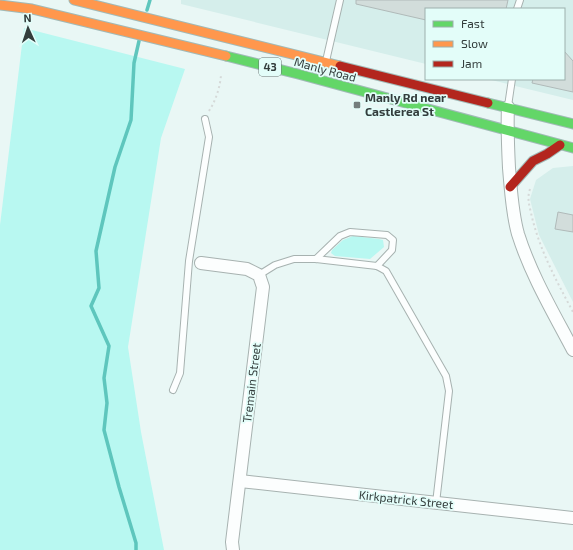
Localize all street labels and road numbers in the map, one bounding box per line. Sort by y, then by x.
street label: Manly Road [293,54,358,84]
road number: 43 [259,58,281,76]
street label: Tremain Street [239,342,263,423]
street label: Kirkpatrick Street [358,487,454,511]

